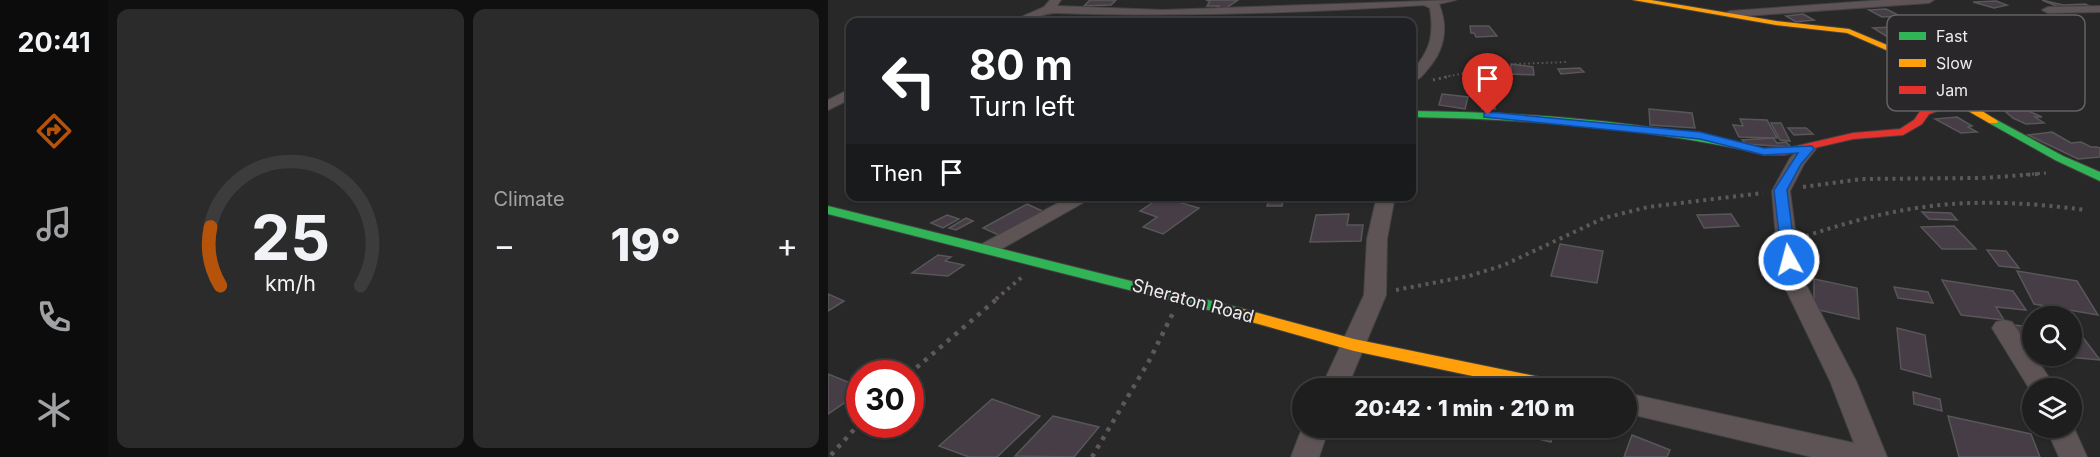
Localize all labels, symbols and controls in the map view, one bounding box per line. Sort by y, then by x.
legend [1887,15,2085,111]
text: 20:41 [17,26,91,59]
text: Fast [1936,26,1968,46]
text: 80 m [969,39,1073,90]
icon: left [870,42,948,120]
pin [1462,53,1513,115]
text: Slow [1936,53,1973,73]
icon: arrive [1471,62,1504,95]
text: Jam [1936,80,1968,100]
text: Turn left [969,90,1075,123]
icon: directions [33,110,75,152]
icon: arrive [935,156,968,189]
text: Then [870,160,923,186]
text: Climate [494,187,565,211]
text: 25 [251,200,330,275]
icon: music [33,203,75,245]
text: 19° [611,217,681,272]
text: − [494,225,515,265]
text: + [776,225,798,265]
position arrow [1757,228,1821,292]
text: km/h [265,270,316,296]
street label: Sheraton Road [1130,274,1256,327]
icon: phone [33,296,75,338]
map controls [2022,306,2082,438]
button: search [2022,306,2082,366]
speed limit sign: 30 [846,360,924,438]
button: layers [2022,378,2082,438]
icon: climate [33,389,75,431]
text: 20:42 · 1 min · 210 m [1354,395,1575,421]

